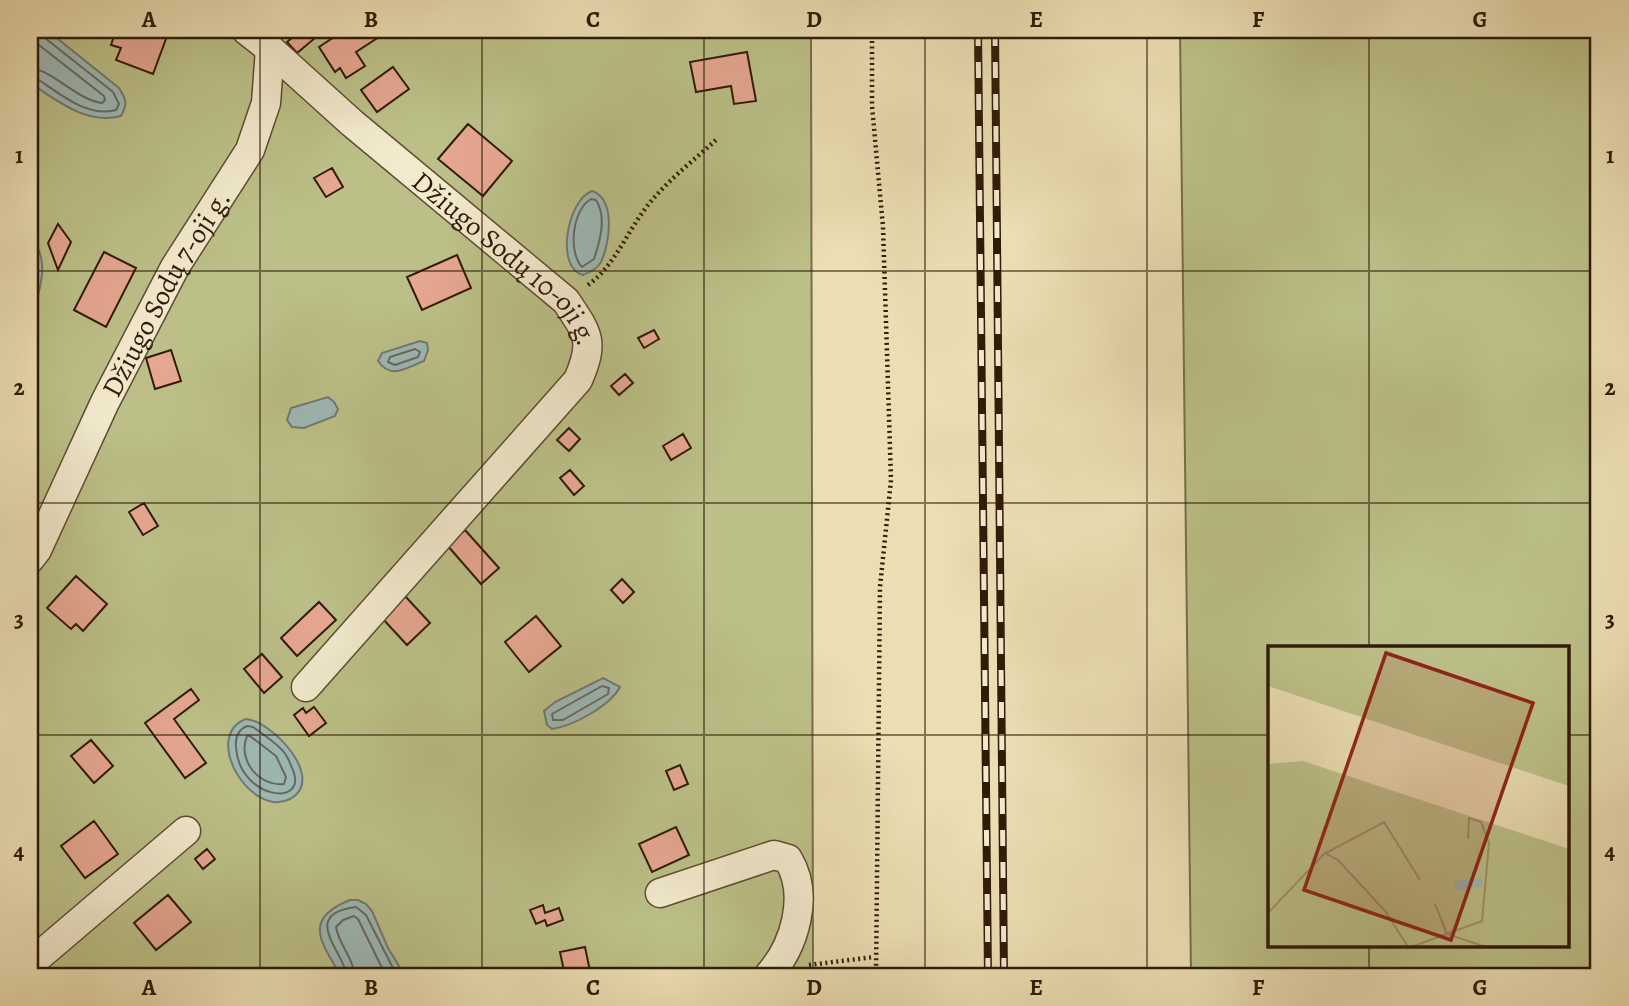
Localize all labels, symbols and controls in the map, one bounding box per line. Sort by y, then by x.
text: A [141,4,157,35]
text: B [364,4,378,35]
text: C [586,4,600,35]
text: D [806,4,822,35]
text: E [1029,4,1043,35]
text: F [1252,4,1265,35]
text: G [1472,4,1488,35]
text: 1 [15,140,23,171]
text: 1 [1606,140,1614,171]
street label: Džiugo Sodų 10-oji g. [404,163,606,348]
street label: Džiugo Sodų 7-oji g. [93,182,240,404]
text: 2 [13,372,25,403]
text: 2 [1604,372,1616,403]
text: 3 [14,604,24,635]
text: 3 [1605,604,1615,635]
inset map [1268,646,1570,946]
text: 4 [14,836,25,867]
text: 4 [1605,836,1616,867]
text: A [141,972,157,1003]
text: B [364,972,378,1003]
text: C [586,972,600,1003]
text: D [806,972,822,1003]
text: E [1029,972,1043,1003]
text: F [1252,972,1265,1003]
text: G [1472,972,1488,1003]

